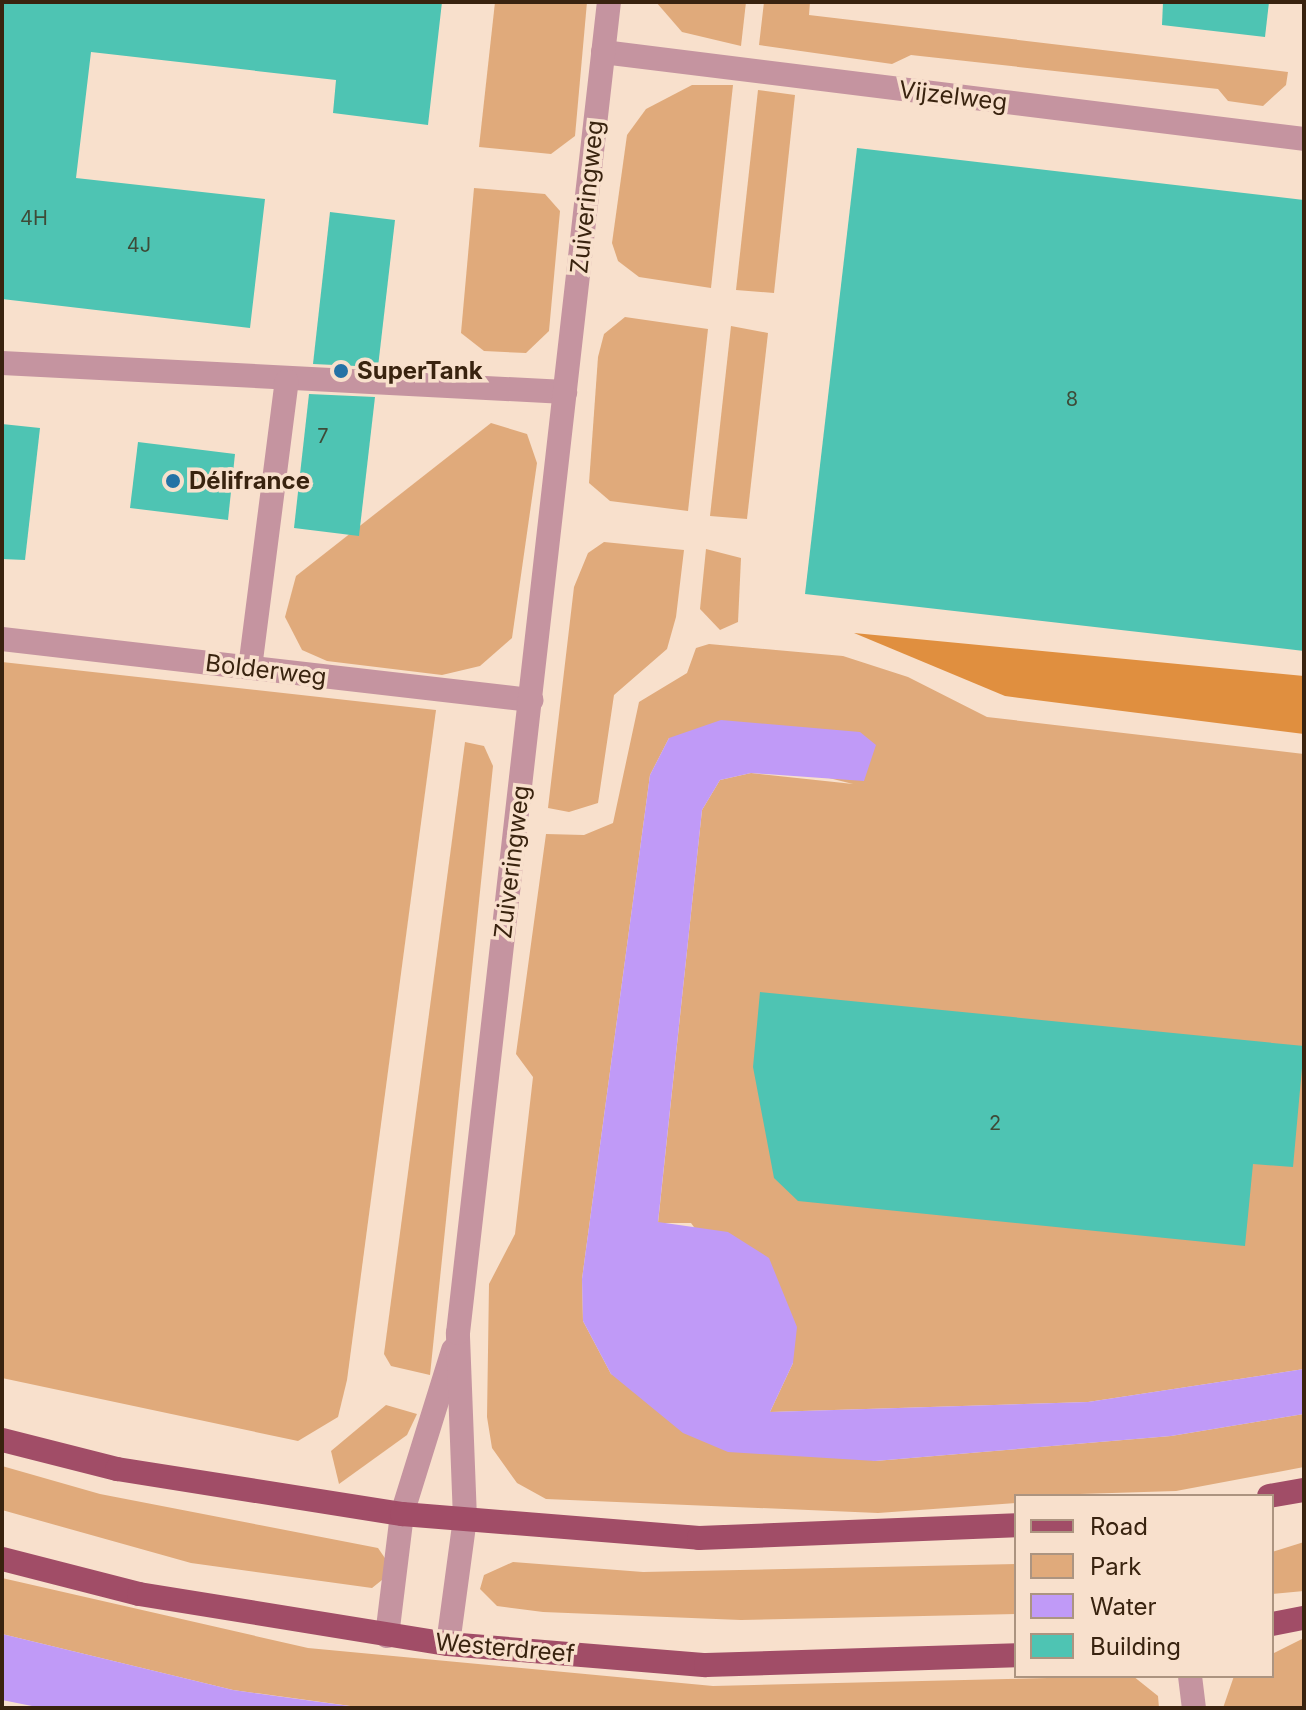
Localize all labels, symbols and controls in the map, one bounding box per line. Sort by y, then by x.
street label: Vijzelweg [897,75,1009,117]
street label: Zuiveringweg [565,119,609,275]
house number: 4H [20,206,48,230]
house number: 4J [127,233,151,257]
place label: SuperTank [357,357,483,385]
marker: SuperTank [332,362,350,380]
house number: 8 [1066,387,1078,411]
house number: 7 [317,424,329,448]
place label: Délifrance [189,467,310,495]
marker: Délifrance [164,472,182,490]
street label: Bolderweg [204,648,328,692]
street label: Zuiveringweg [488,784,536,940]
house number: 2 [989,1111,1001,1135]
legend [1014,1494,1274,1678]
text: Road [1090,1512,1148,1541]
text: Park [1090,1552,1141,1581]
text: Water [1090,1592,1157,1621]
street label: Westerdreef [434,1628,576,1668]
text: Building [1090,1632,1181,1661]

